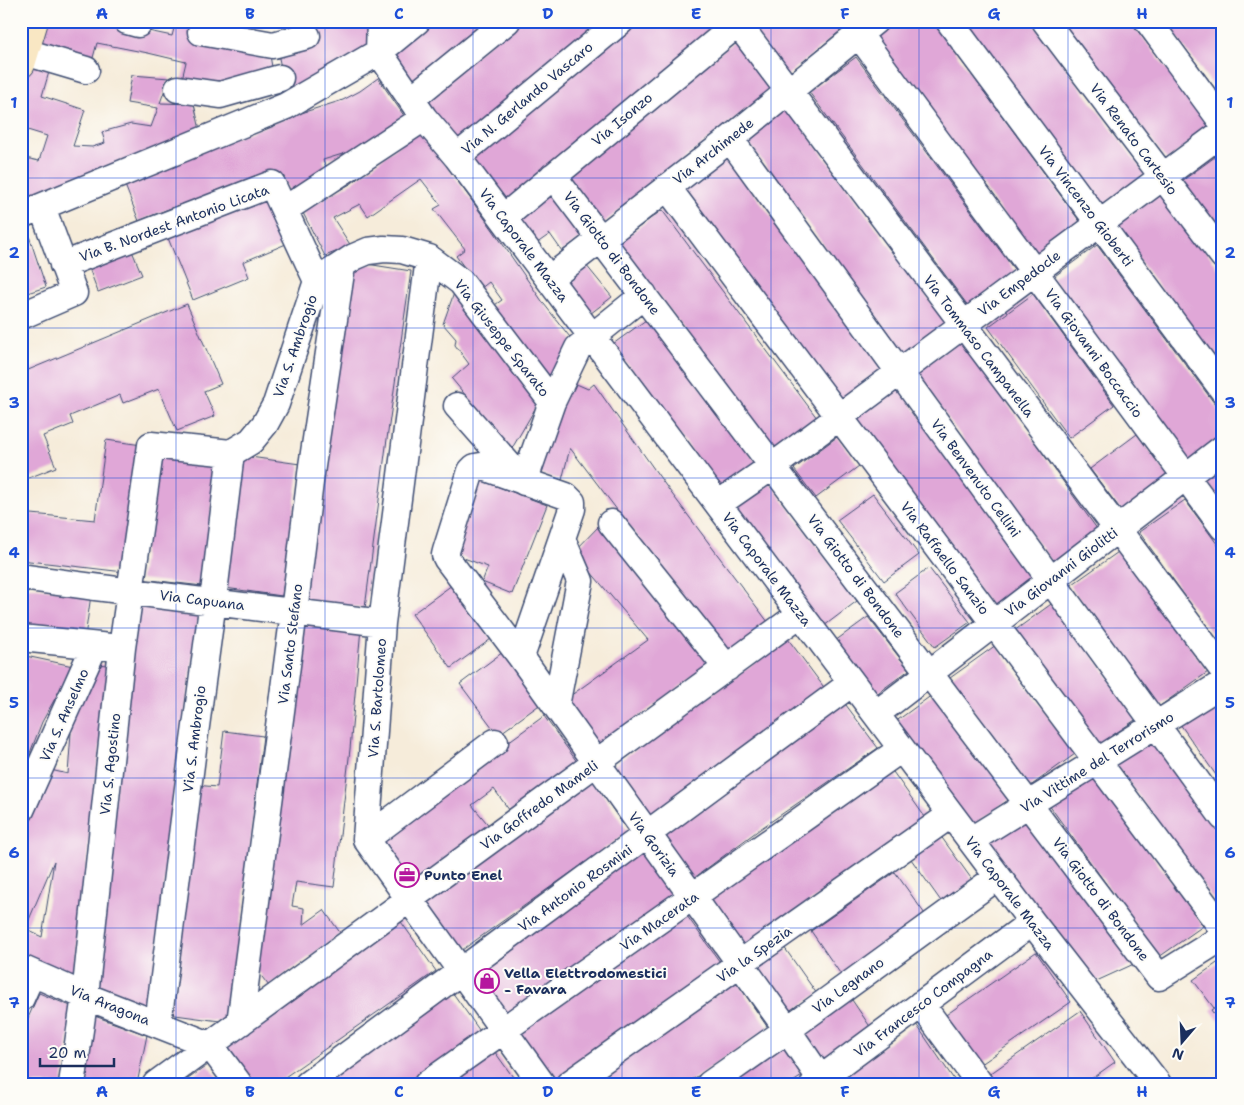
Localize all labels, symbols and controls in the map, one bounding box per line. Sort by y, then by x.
text: A [96,3,108,24]
text: B [245,3,255,24]
text: C [394,3,404,24]
text: D [542,3,554,24]
text: E [691,3,701,24]
text: F [840,3,850,24]
text: G [988,3,1001,24]
text: H [1136,3,1148,24]
street label: Via N. Gerlando Vascaro [458,38,596,158]
street label: Via Renato Cartesio [1086,80,1182,198]
street label: Via Isonzo [588,88,656,150]
text: 1 [10,92,18,113]
text: 1 [1226,92,1234,113]
street label: Via Archimede [669,114,757,188]
street label: Via Vincenzo Gioberti [1035,142,1137,270]
street label: Via B. Nordest Antonio Licata [77,180,272,266]
street label: Via Caporale Mazza [475,184,573,306]
street label: Via Giotto di Bondone [560,187,665,319]
text: 2 [8,242,20,263]
text: 2 [1224,242,1236,263]
street label: Via Empedocle [974,246,1064,320]
street label: Via Tommaso Campanella [919,271,1039,421]
street label: Via Giuseppe Sparato [450,276,554,400]
street label: Via Giovanni Boccaccio [1041,285,1147,421]
street label: Via S. Ambrogio [269,292,321,400]
text: 3 [8,392,20,413]
text: 3 [1224,392,1236,413]
street label: Via Benvenuto Cellini [927,415,1025,541]
street label: Via Raffaello Sanzio [897,498,993,618]
street label: Via Caporale Mazza [718,508,816,630]
street label: Via Giotto di Bondone [804,510,909,642]
street label: Via Giovanni Giolitti [1001,523,1121,621]
text: 4 [8,542,20,563]
text: 4 [1224,542,1236,563]
street label: Via Santo Stefano [274,583,306,705]
street label: Via Capuana [158,586,246,614]
street label: Via S. Bartolomeo [364,637,390,759]
street label: Via S. Anselmo [35,666,93,764]
street label: Via S. Ambrogio [179,684,209,794]
text: 5 [9,692,19,713]
text: 5 [1225,692,1235,713]
street label: Via Vittime del Terrorismo [1017,707,1177,817]
street label: Via S. Agostino [96,712,124,816]
street label: Via Goffredo Mameli [476,756,602,854]
street label: Via Gorizia [624,808,684,880]
street label: Via Caporale Mazza [961,832,1059,954]
street label: Via Giotto di Bondone [1049,833,1154,965]
street label: Via Antonio Rosmini [514,840,636,936]
text: 6 [8,842,20,863]
text: 6 [1224,842,1236,863]
office icon: Punto Enel [394,862,420,888]
place label: Punto Enel [424,866,503,884]
street label: Via Macerata [616,887,702,955]
street label: Via la Spezia [713,921,795,987]
street label: Via Francesco Compagna [850,945,996,1061]
street label: Via Legnano [808,953,888,1017]
place label: Vella Elettrodomestici - Favara [504,964,667,998]
shop icon: Vella Elettrodomestici - Favara [474,968,500,994]
street label: Via Aragona [67,981,153,1029]
text: 7 [8,992,20,1013]
text: 7 [1224,992,1236,1013]
north arrow [1156,1018,1206,1068]
scale bar [40,1035,114,1067]
text: 20 m [48,1043,87,1063]
text: N [1170,1044,1186,1065]
text: A [96,1081,108,1102]
text: B [245,1081,255,1102]
text: C [394,1081,404,1102]
text: D [542,1081,554,1102]
text: E [691,1081,701,1102]
text: F [840,1081,850,1102]
text: G [988,1081,1001,1102]
text: H [1136,1081,1148,1102]

